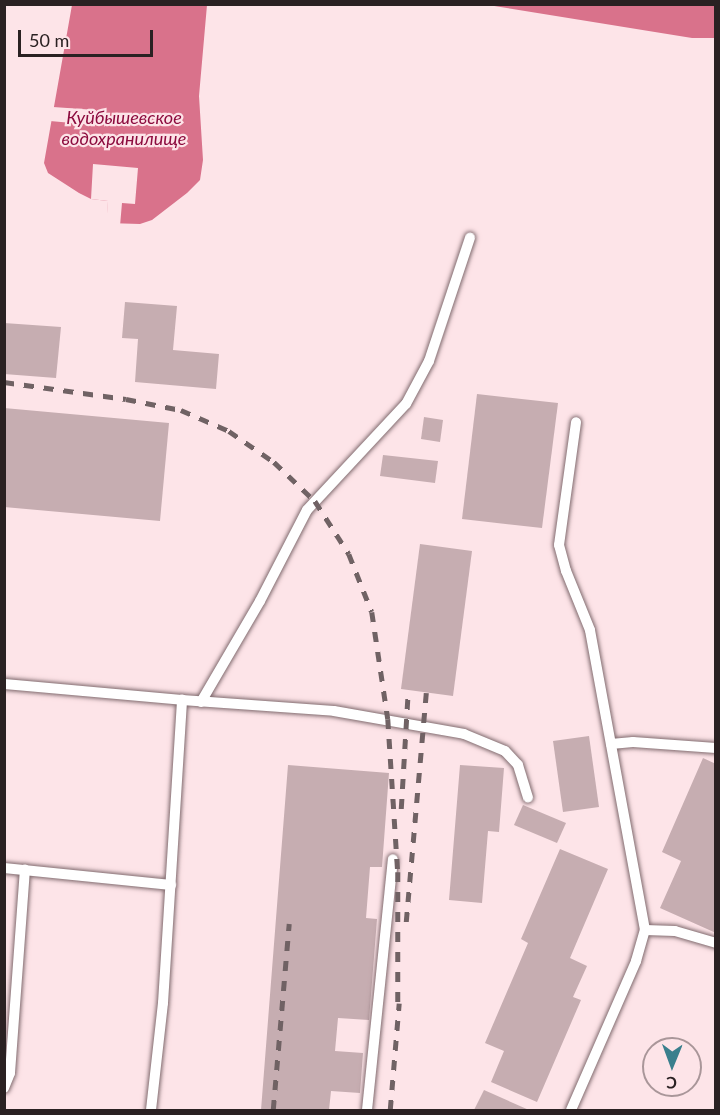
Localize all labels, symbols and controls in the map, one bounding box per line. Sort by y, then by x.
scale bar [21,18,156,56]
text: 50 m [29,29,69,51]
water label: Куйбышевское водохранилище [62,107,186,150]
north arrow [642,1037,702,1097]
text: С [666,1074,677,1093]

